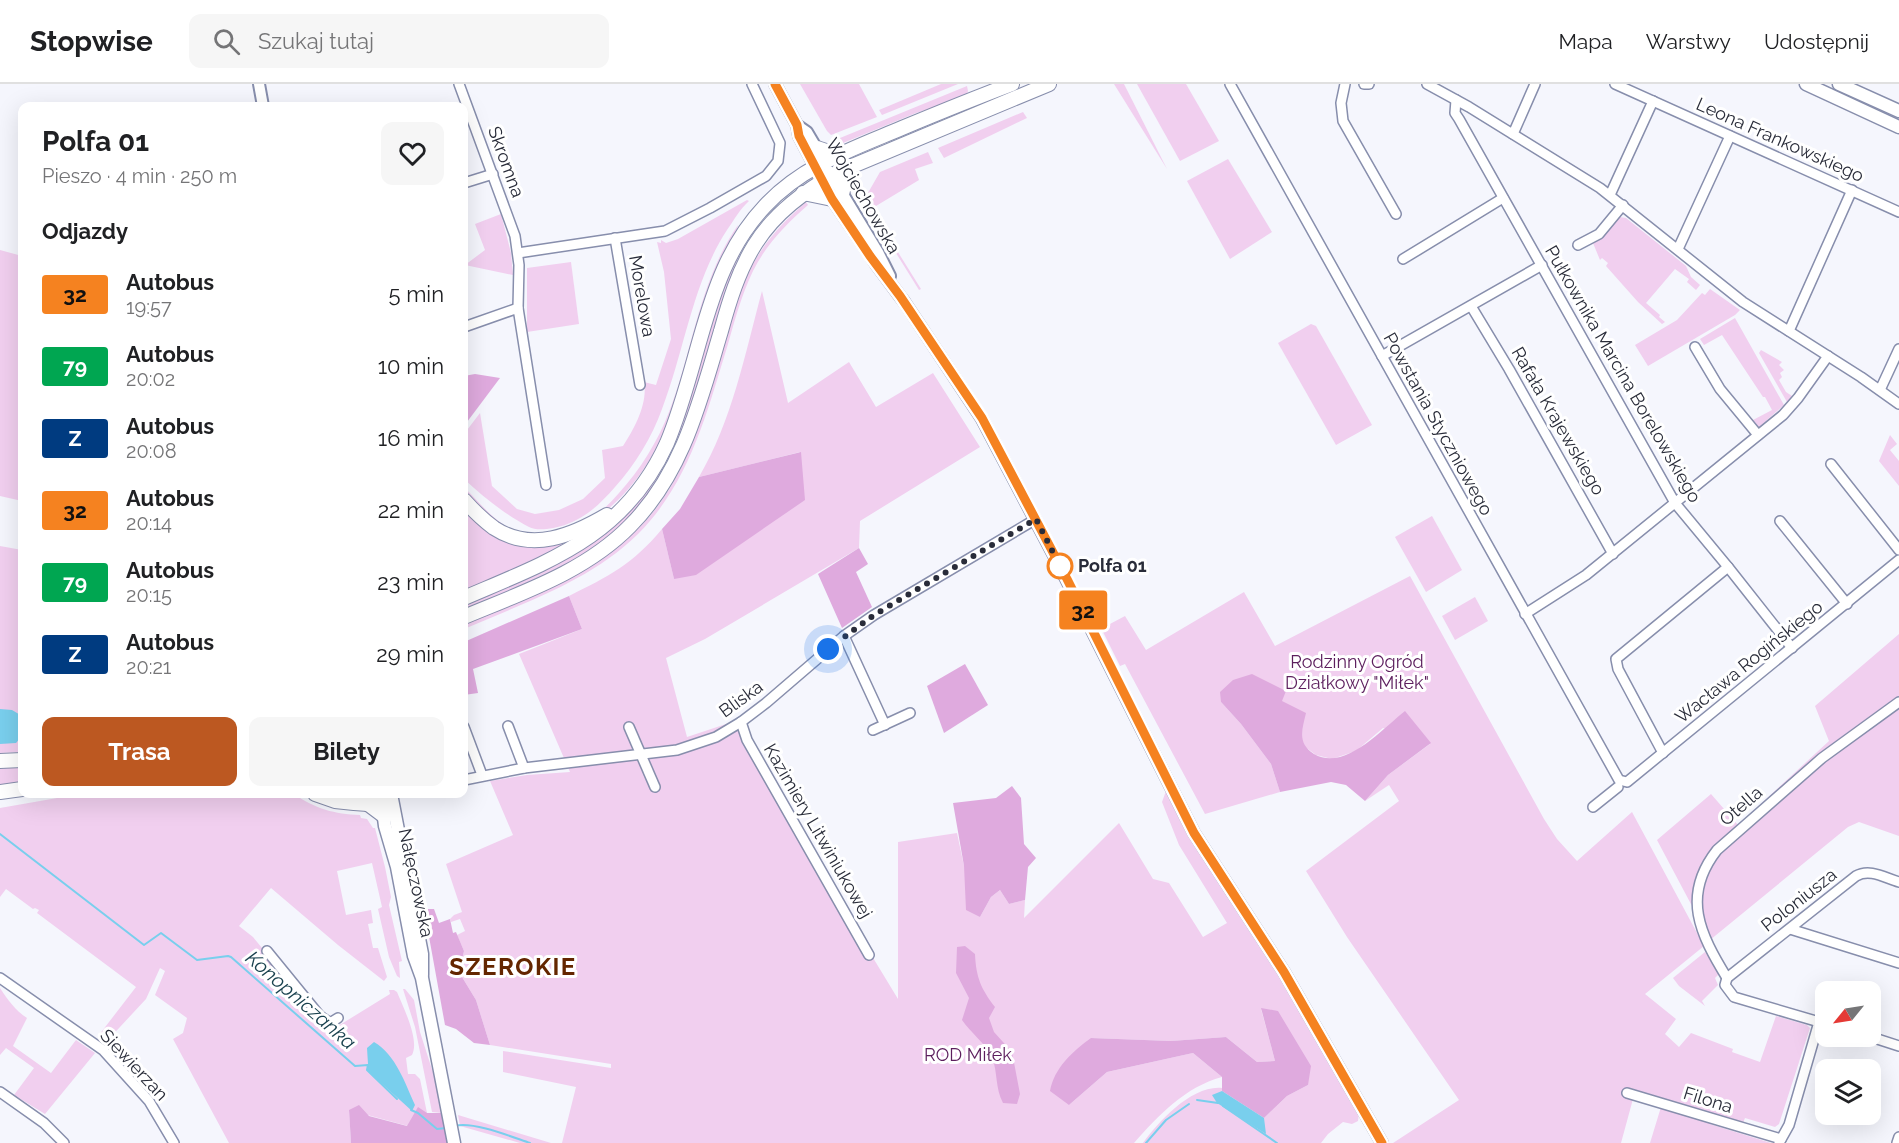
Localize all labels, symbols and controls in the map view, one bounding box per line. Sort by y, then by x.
search box [189,14,609,68]
text: Stopwise [30,25,153,58]
icon: search [210,25,243,58]
text: Szukaj tutaj [258,28,374,54]
text: Mapa [1558,29,1613,54]
text: Warstwy [1646,29,1731,54]
text: Udostępnij [1764,29,1869,54]
street label: Leona Frankowskiego [1693,93,1868,186]
button: heart [381,122,444,185]
street label: Skromna [484,123,529,200]
text: Polfa 01 [42,125,149,158]
street label: Wojciechowska [822,134,905,257]
text: Pieszo · 4 min · 250 m [42,164,237,188]
text: Odjazdy [42,218,128,244]
street label: Pułkownika Marcina Borelowskiego [1541,241,1706,506]
street label: Morelowa [625,253,660,338]
text: Autobus [126,269,214,295]
text: 5 min [389,281,444,307]
text: 32 [63,282,87,307]
text: 19:57 [126,295,172,319]
street label: Powstania Styczniowego [1379,329,1498,519]
text: Autobus [126,341,214,367]
street label: Rafała Krajewskiego [1507,343,1610,499]
text: 10 min [378,353,444,379]
text: 79 [63,354,87,379]
text: 20:02 [126,367,175,391]
text: Autobus [126,413,214,439]
text: 16 min [378,425,444,451]
text: Z [68,426,82,451]
text: 20:08 [126,439,177,463]
text: Autobus [126,485,214,511]
text: 22 min [378,497,444,523]
text: 32 [63,498,87,523]
text: 20:14 [126,511,172,535]
marker: Polfa 01 [1047,553,1073,579]
place label: Polfa 01 [1078,555,1147,576]
text: Autobus [126,557,214,583]
text: 23 min [377,569,444,595]
text: 79 [63,570,87,595]
text: 20:15 [126,583,172,607]
line badge: 32 [1056,590,1110,630]
street label: Wacława Rogińskiego [1671,596,1827,727]
text: 32 [1071,598,1095,623]
text: Autobus [126,629,214,655]
your location [813,634,843,664]
text: 29 min [376,641,444,667]
text: Z [68,642,82,667]
park label: Rodzinny Ogród Działkowy "Miłek" [1285,651,1429,693]
text: 20:21 [126,655,171,679]
street label: Bliska [715,676,767,721]
button: Trasa [42,717,237,786]
button: Bilety [249,717,444,786]
street label: Kazimiery Litwiniukowej [760,740,877,922]
street label: Otella [1715,781,1766,830]
street label: Nałęczowska [395,827,438,939]
street label: Poloniusza [1757,864,1841,936]
water label: Konopniczanka [241,946,361,1054]
district label: SZEROKIE [449,952,577,981]
north arrow [1815,981,1881,1047]
map controls [1815,981,1881,1125]
street label: Siewierzan [96,1025,173,1105]
park label: ROD Miłek [924,1044,1012,1065]
button: layers [1815,1059,1881,1125]
street label: Filona [1681,1082,1735,1117]

